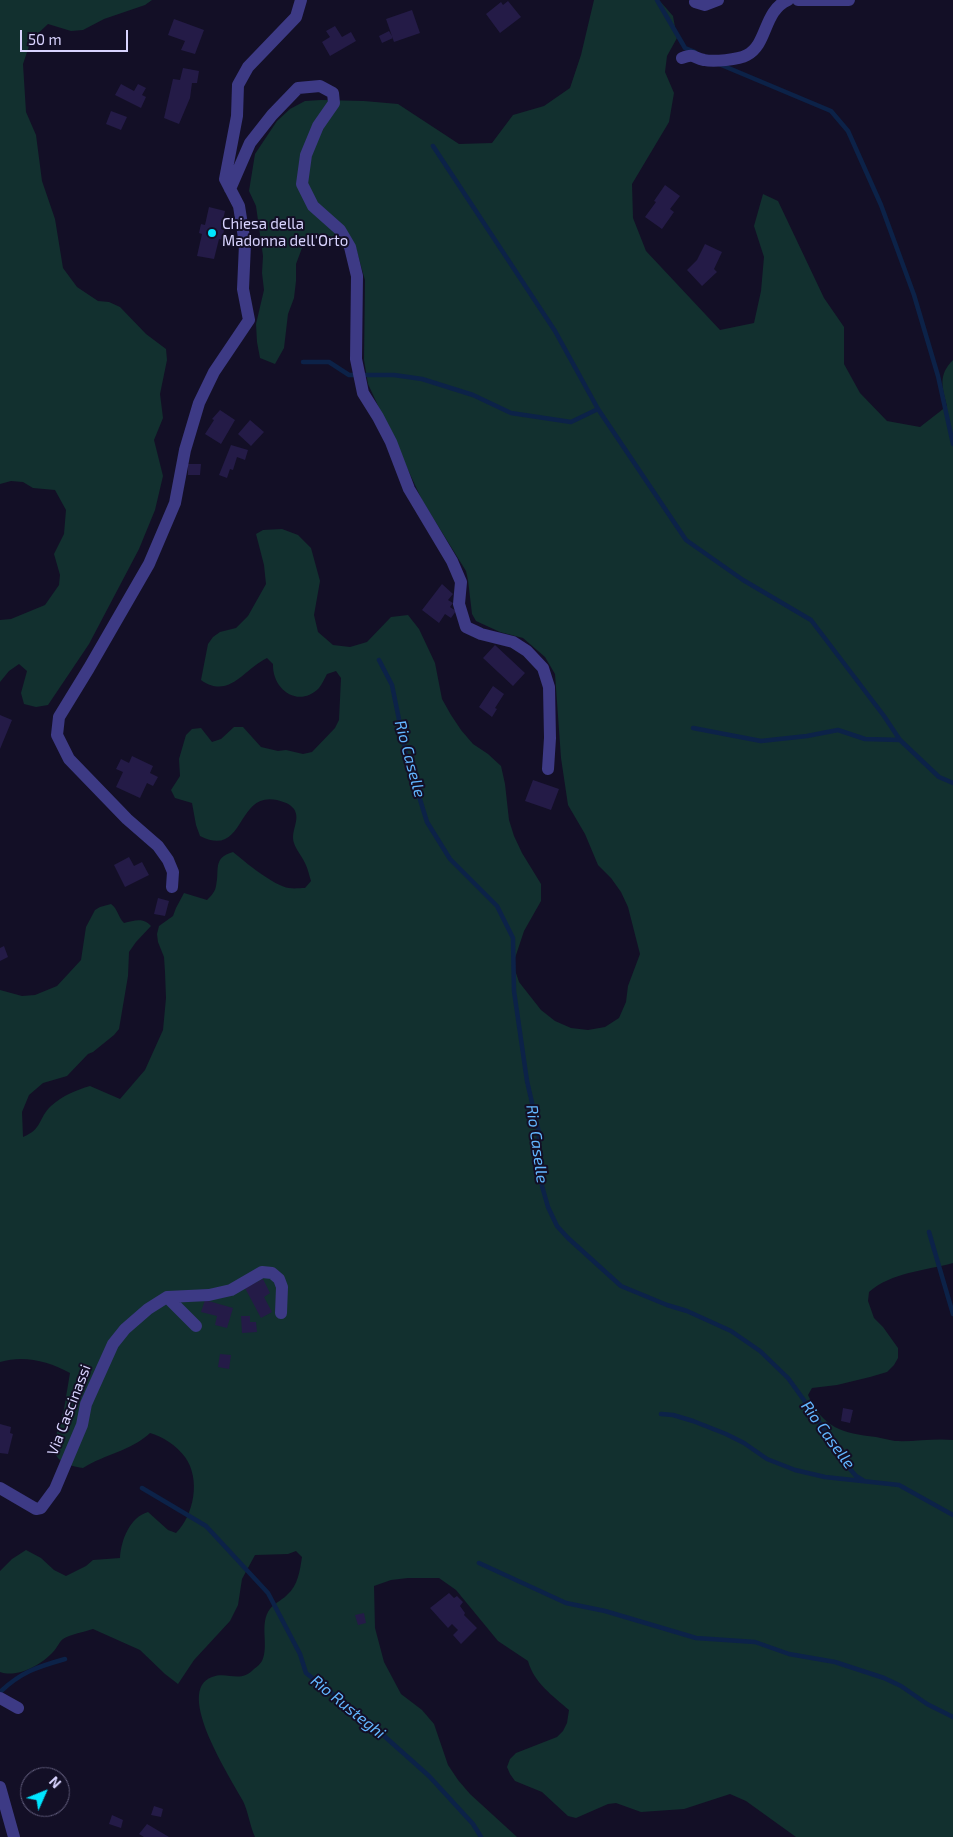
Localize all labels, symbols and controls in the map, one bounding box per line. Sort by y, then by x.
scale bar [22,20,130,52]
text: 50 m [28,30,62,48]
place label: Chiesa della Madonna dell'Orto [222,215,348,250]
marker: Chiesa della Madonna dell'Orto [206,227,218,239]
water label: Rio Caselle [390,718,430,800]
water label: Rio Caselle [522,1103,552,1185]
street label: Via Cascinassi [43,1362,95,1458]
water label: Rio Caselle [797,1397,859,1473]
water label: Rio Rusteghi [307,1671,389,1743]
north arrow [20,1767,70,1817]
text: N [46,1772,65,1791]

